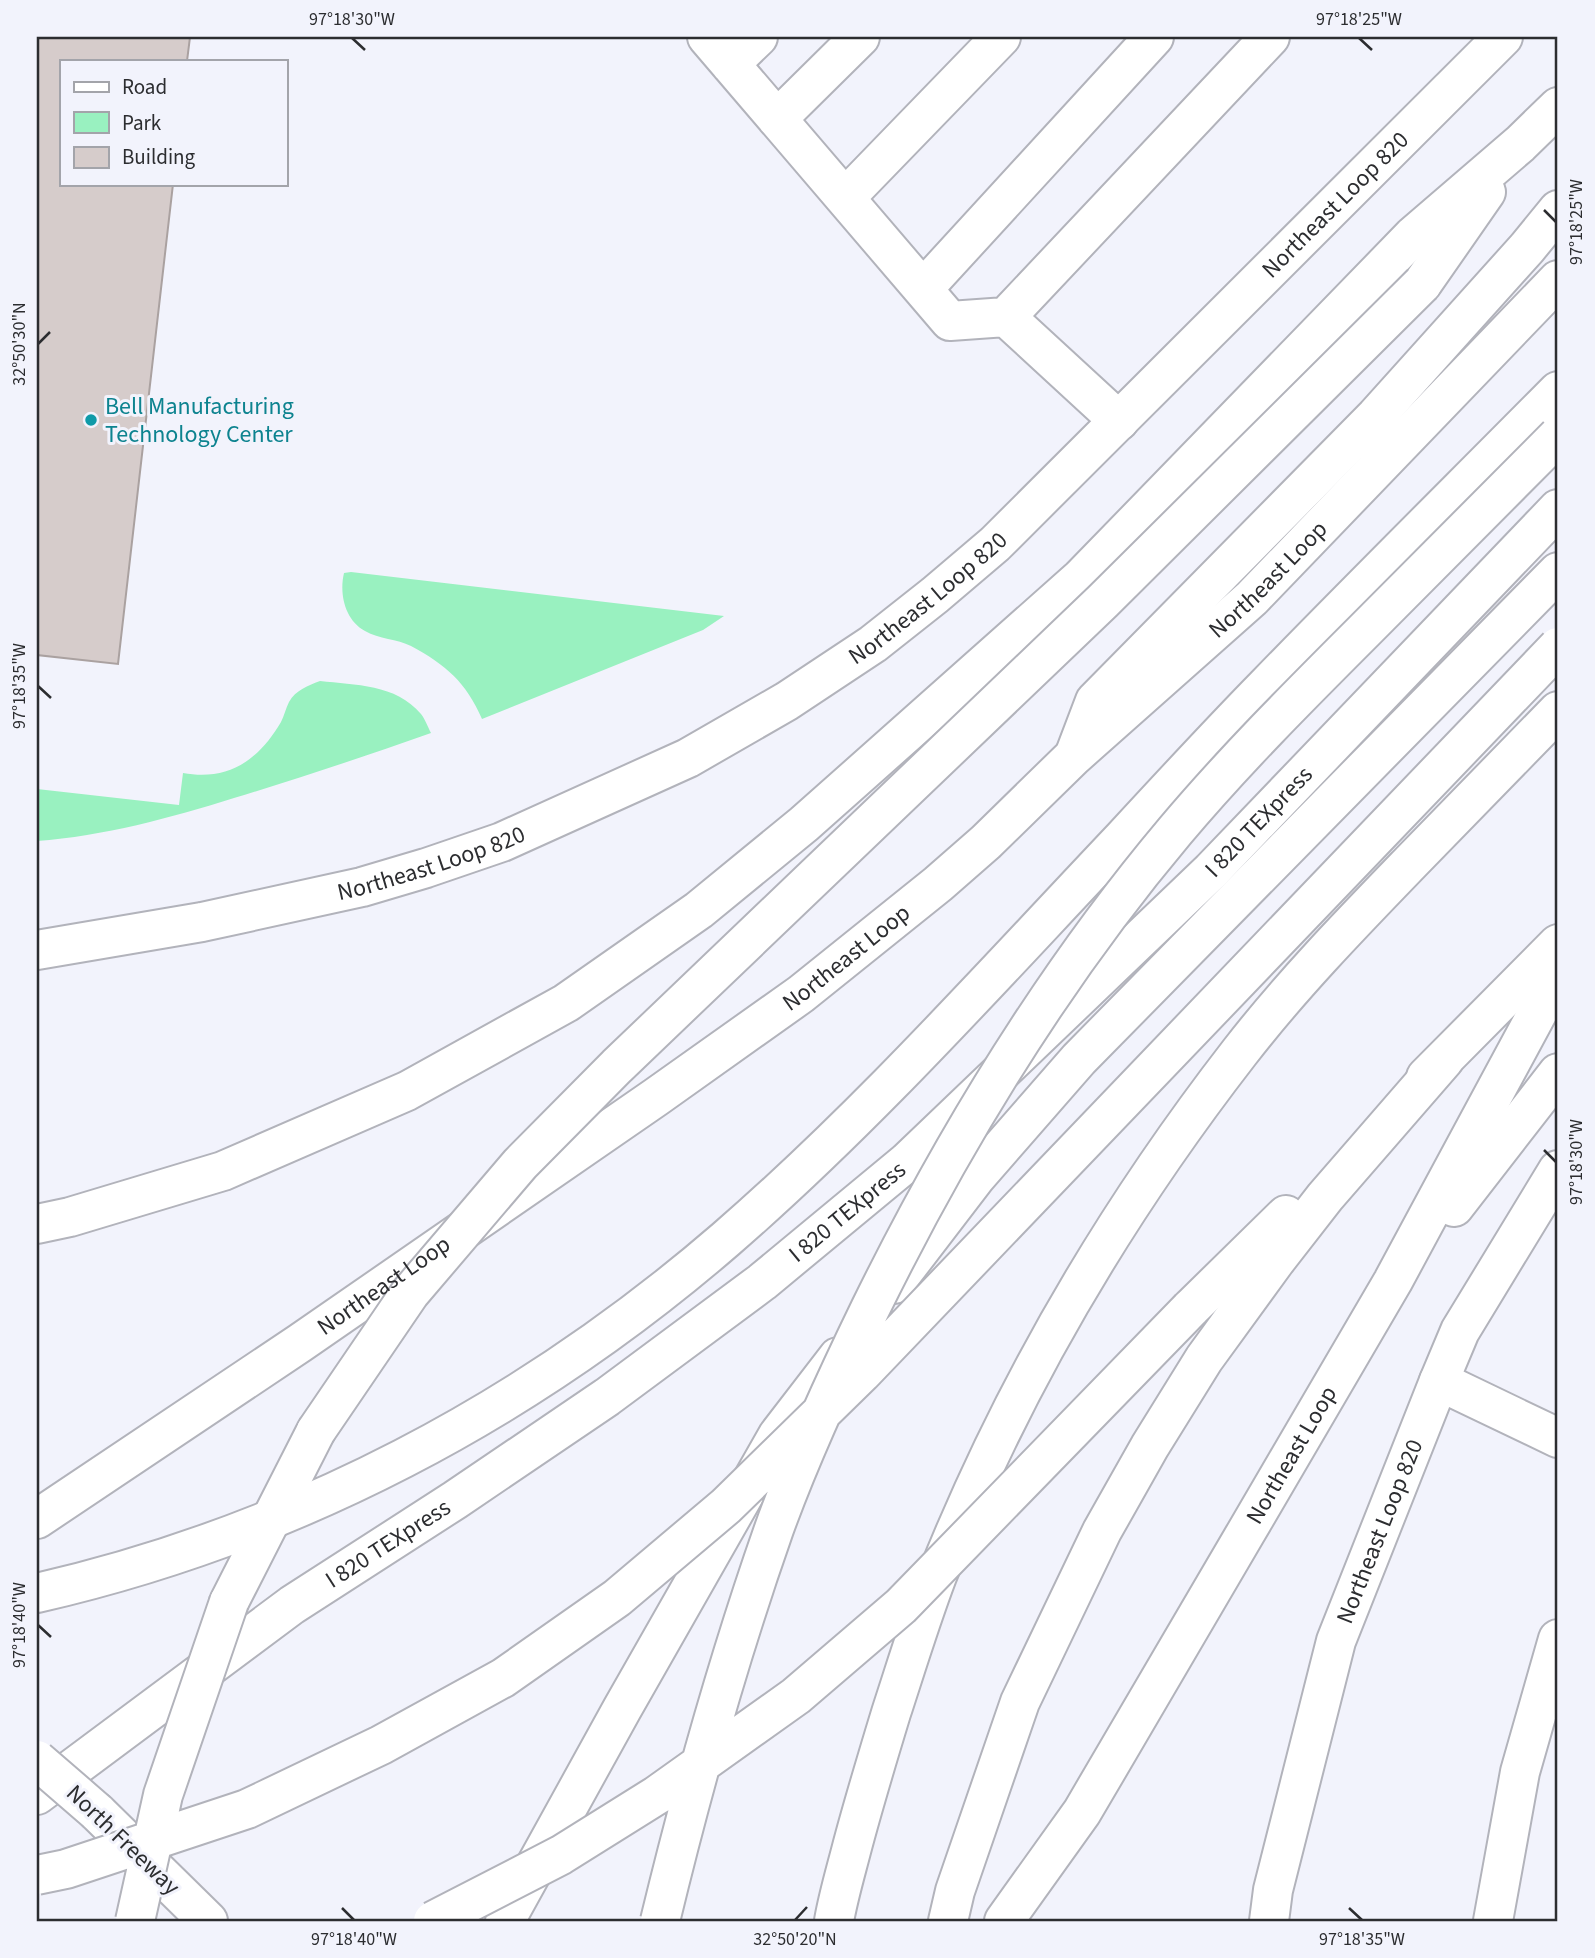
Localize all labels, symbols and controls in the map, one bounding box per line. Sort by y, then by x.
text: 97°18'30"W [309,7,395,32]
text: 97°18'25"W [1316,7,1402,32]
legend [60,60,287,186]
text: Road [122,72,167,102]
text: Park [122,108,162,138]
street label: Northeast Loop 820 [1254,123,1417,286]
text: Building [122,142,196,172]
text: 97°18'25"W [1564,179,1589,265]
text: 32°50'30"N [7,302,32,386]
place label: Bell Manufacturing Technology Center [105,389,294,452]
marker: Bell Manufacturing Technology Center [83,412,99,428]
street label: Northeast Loop [1201,512,1335,646]
street label: Northeast Loop 820 [841,524,1015,673]
text: 97°18'35"W [7,643,32,729]
street label: I 820 TEXpress [1196,758,1320,885]
street label: Northeast Loop 820 [334,816,531,909]
street label: Northeast Loop [775,896,918,1020]
text: 97°18'30"W [1564,1119,1589,1205]
street label: I 820 TEXpress [781,1152,913,1271]
street label: Northeast Loop [310,1227,457,1344]
street label: Northeast Loop [1237,1379,1346,1531]
street label: Northeast Loop 820 [1327,1434,1432,1629]
street label: I 820 TEXpress [318,1490,457,1597]
text: 97°18'40"W [7,1582,32,1668]
street label: North Freeway [58,1777,188,1903]
text: 97°18'40"W [311,1927,397,1952]
text: 32°50'20"N [753,1927,837,1952]
text: 97°18'35"W [1319,1927,1405,1952]

